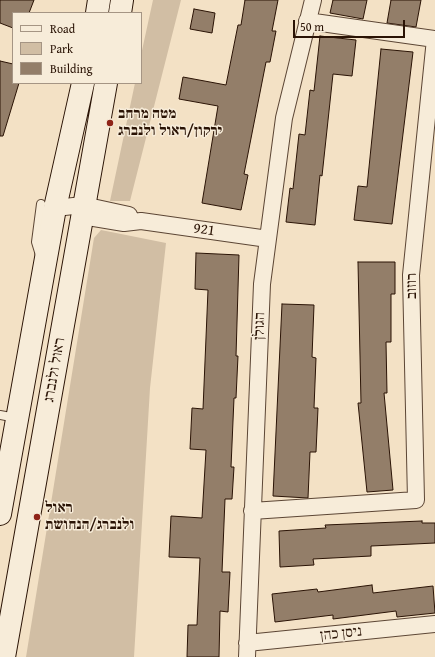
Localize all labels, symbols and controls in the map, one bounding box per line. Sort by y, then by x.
legend [12,12,142,84]
scale bar [295,12,407,38]
text: 50 m [300,18,324,35]
text: Road [50,20,75,37]
text: Park [50,40,73,57]
text: Building [50,60,93,77]
place label: מטה מרחב ירקון/ראול ולנברג [118,105,222,140]
marker: מטה מרחב ירקון/ראול ולנברג [105,118,115,128]
street label: 921 [192,220,216,240]
street label: רוזוב [403,273,421,299]
street label: הגולן [251,312,269,340]
street label: ראול ולנברג [40,336,70,404]
place label: ראול ולנברג/הנחושת [45,499,134,534]
marker: ראול ולנברג/הנחושת [32,512,42,522]
street label: ניסן כהן [319,623,363,645]

